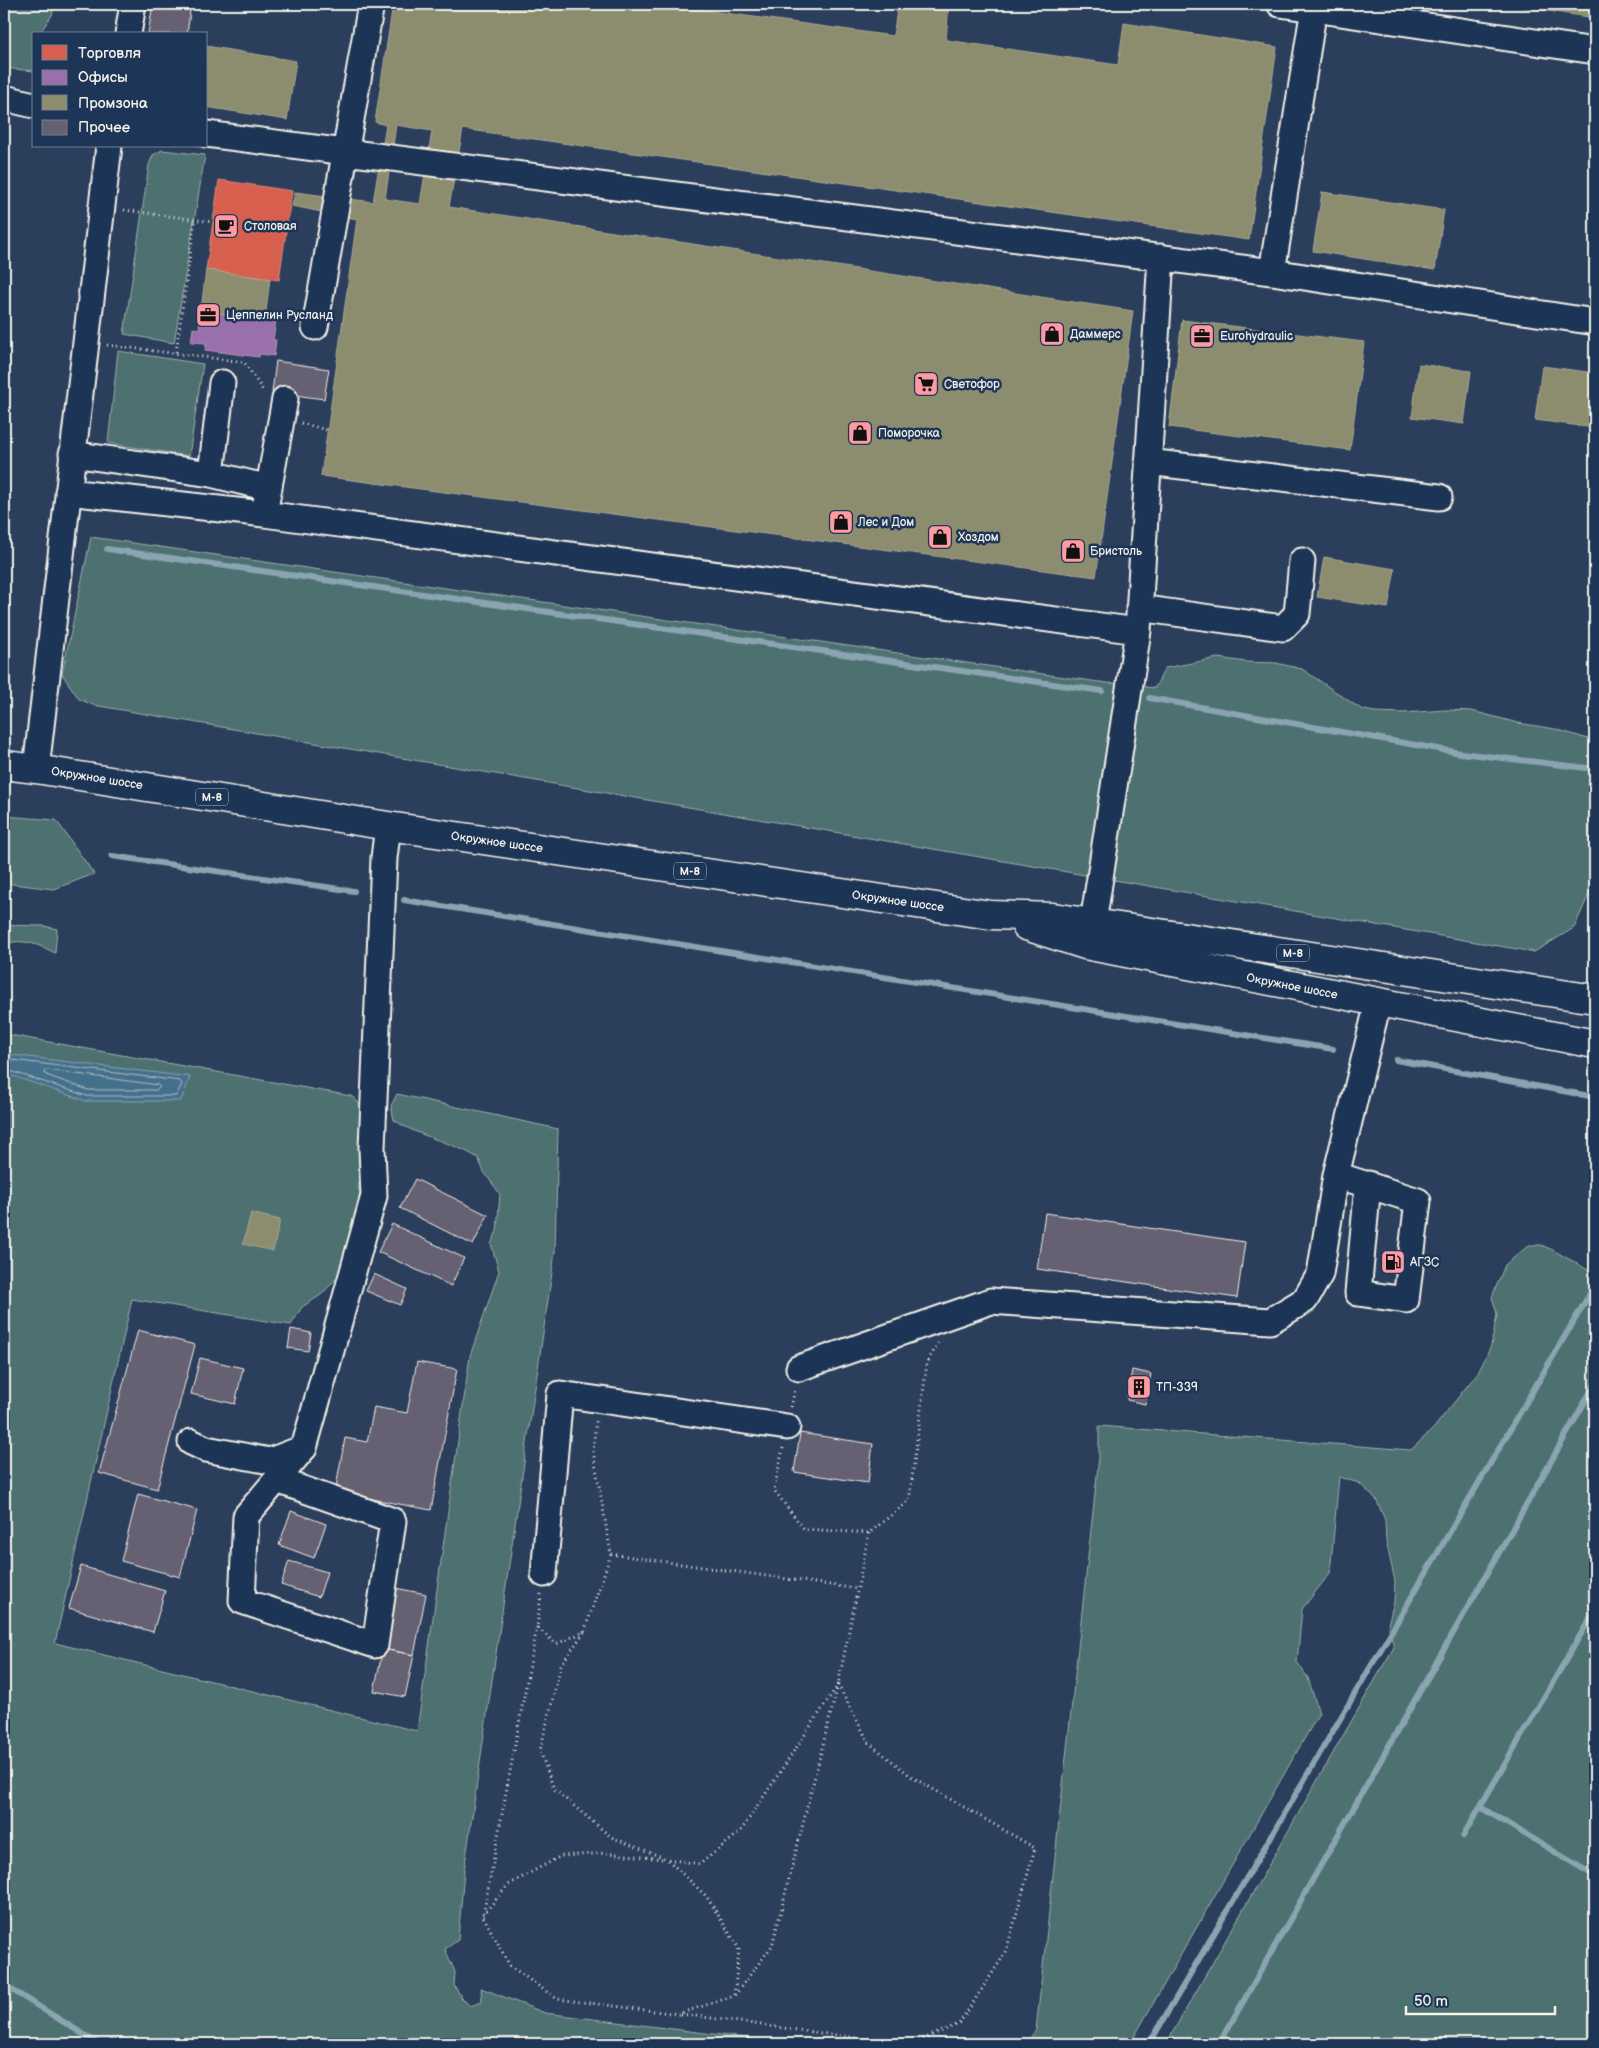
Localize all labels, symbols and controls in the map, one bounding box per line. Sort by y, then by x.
legend [32,32,208,148]
text: Торговля [78,44,141,63]
text: Офисы [78,68,128,87]
text: Промзона [78,94,148,113]
text: Прочее [78,118,130,137]
cafe icon: Столовая [213,213,239,239]
place label: Столовая [244,219,297,234]
office icon: Цеппелин Русланд [195,302,221,328]
place label: Цеппелин Русланд [226,308,334,323]
shop icon: Даммерс [1039,321,1065,347]
office icon: Eurohydraulic [1189,323,1215,349]
place label: Даммерс [1070,327,1121,342]
place label: Eurohydraulic [1220,329,1293,344]
supermarket icon: Светофор [913,371,939,397]
place label: Светофор [944,377,1000,392]
shop icon: Поморочка [847,420,873,446]
place label: Поморочка [878,426,940,441]
shop icon: Лес и Дом [828,509,854,535]
place label: Лес и Дом [857,515,914,530]
shop icon: Хоздом [927,524,953,550]
place label: Хоздом [958,530,999,545]
shop icon: Бристоль [1060,538,1086,564]
place label: Бристоль [1090,544,1142,559]
street label: Окружное шоссе [50,764,144,793]
road number: М-8 [196,789,228,806]
street label: Окружное шоссе [450,829,544,856]
road number: М-8 [674,862,706,879]
street label: Окружное шоссе [851,888,945,915]
road number: М-8 [1277,944,1309,961]
street label: Окружное шоссе [1245,970,1339,1003]
fuel station icon: АГЗС [1380,1249,1406,1275]
place label: АГЗС [1409,1255,1439,1270]
building icon: ТП-339 [1126,1374,1152,1400]
place label: ТП-339 [1156,1380,1198,1395]
scale bar [1406,1983,1555,2015]
text: 50 m [1414,1992,1448,2011]

